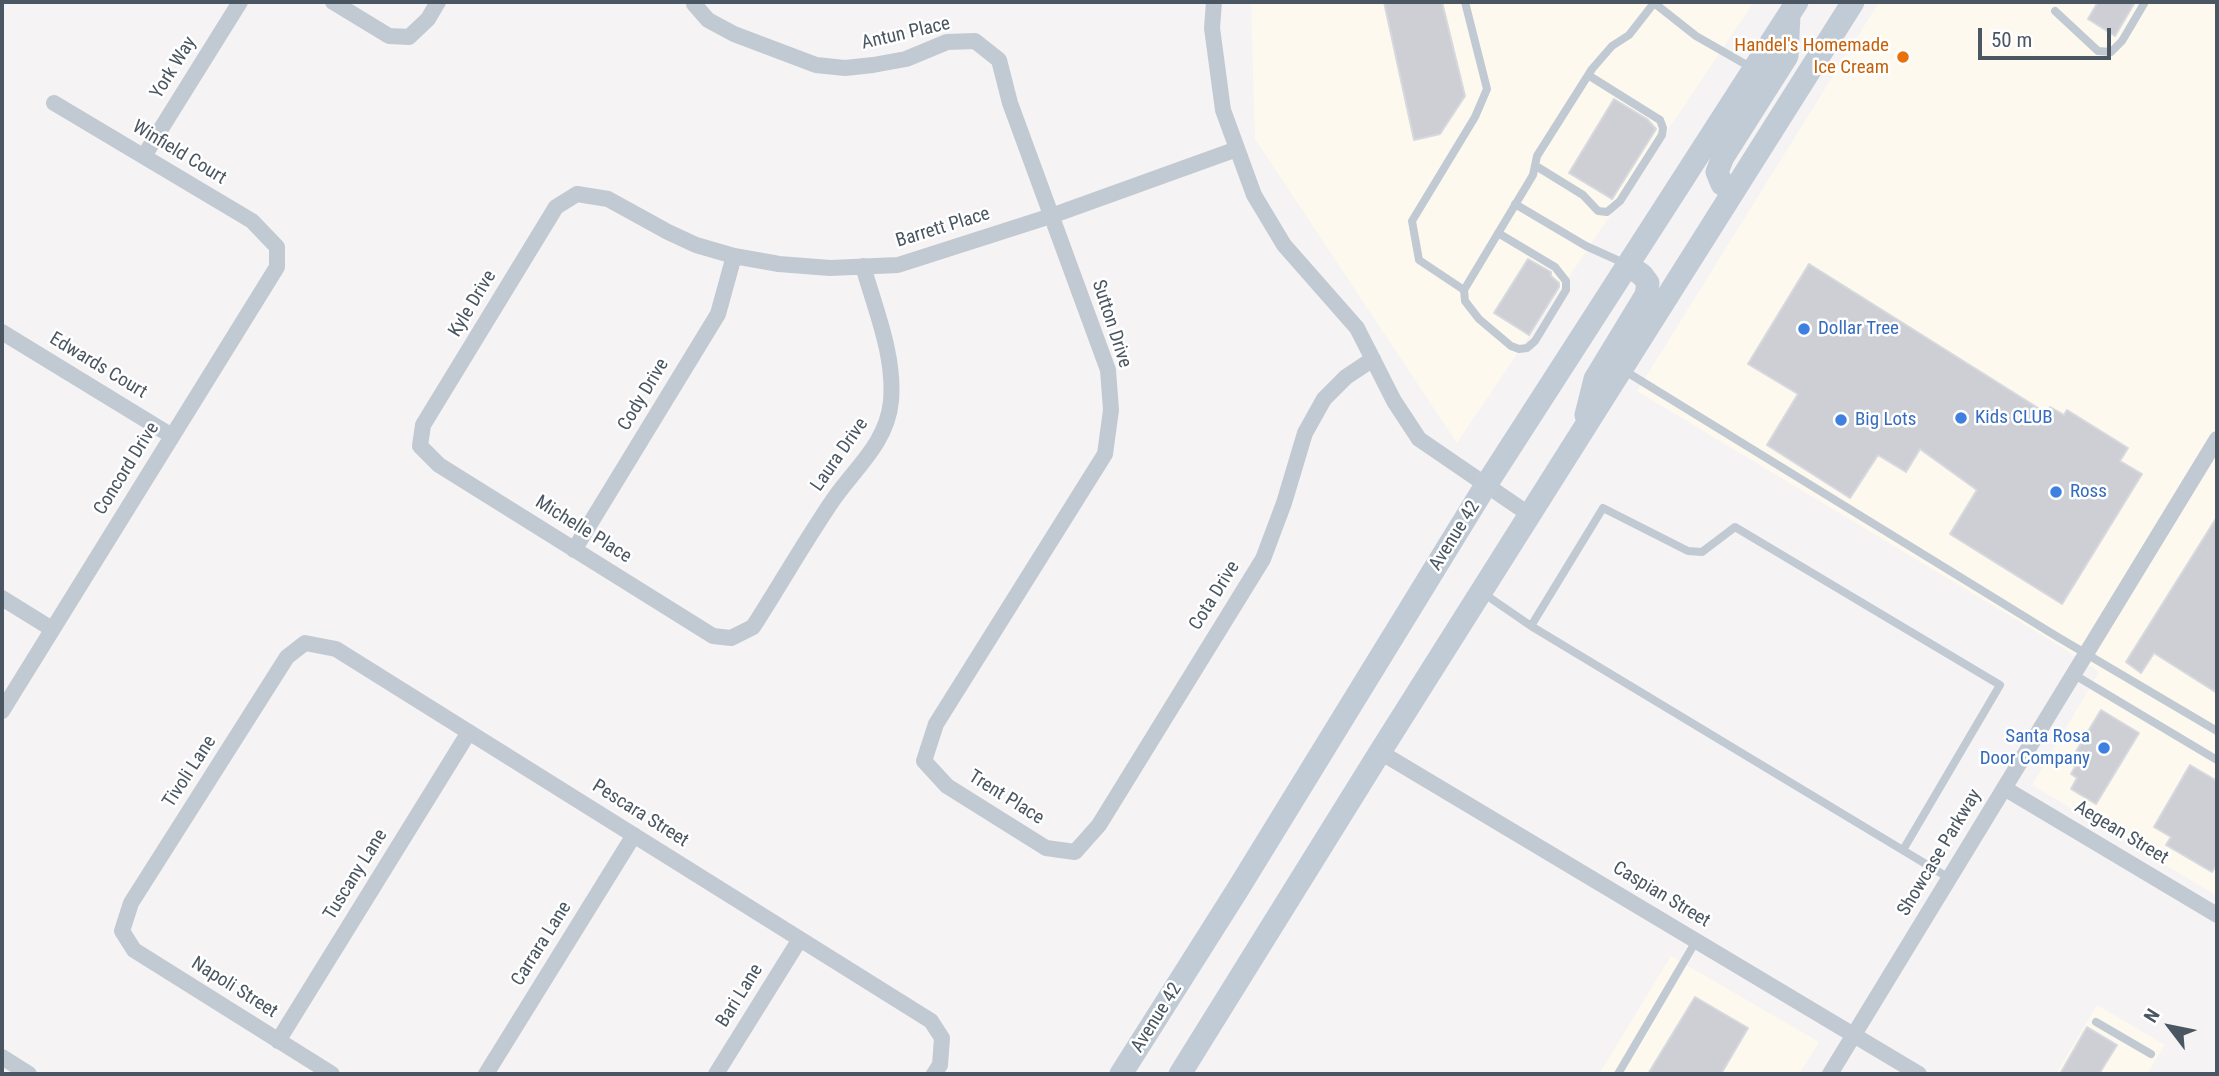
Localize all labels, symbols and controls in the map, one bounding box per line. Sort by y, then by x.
street label: Antun Place [859,13,953,55]
scale bar [1981,14,2114,58]
text: 50 m [1991,28,2032,52]
street label: York Way [146,33,202,103]
place label: Handel's Homemade Ice Cream [1734,35,1889,79]
marker: Handel's Homemade Ice Cream [1895,49,1911,65]
street label: Winfield Court [128,116,230,190]
street label: Barrett Place [893,203,993,253]
street label: Kyle Drive [444,267,502,341]
street label: Sutton Drive [1086,277,1136,371]
place label: Dollar Tree [1818,318,1899,340]
marker: Dollar Tree [1796,321,1812,337]
street label: Edwards Court [45,328,151,404]
street label: Cody Drive [614,355,674,435]
place label: Kids CLUB [1975,407,2053,429]
place label: Big Lots [1855,409,1916,431]
marker: Kids CLUB [1953,410,1969,426]
marker: Big Lots [1833,412,1849,428]
street label: Laura Drive [807,414,873,496]
street label: Concord Drive [89,418,165,520]
place label: Ross [2070,481,2107,503]
marker: Ross [2048,484,2064,500]
street label: Michelle Place [531,491,635,569]
street label: Avenue 42 [1425,497,1485,575]
street label: Cota Drive [1185,557,1245,635]
place label: Santa Rosa Door Company [1980,726,2090,770]
street label: Tivoli Lane [158,732,222,812]
marker: Santa Rosa Door Company [2096,740,2112,756]
street label: Trent Place [964,766,1048,830]
street label: Pescara Street [588,775,692,853]
street label: Showcase Parkway [1893,785,1987,921]
street label: Aegean Street [2070,796,2172,870]
street label: Tuscany Lane [319,826,393,924]
street label: Caspian Street [1608,857,1714,933]
street label: Carrara Lane [507,898,577,990]
street label: Napoli Street [187,953,281,1023]
street label: Bari Lane [712,960,768,1032]
street label: Avenue 42 [1127,979,1187,1057]
north arrow [2135,992,2205,1062]
text: N [2139,1005,2165,1027]

